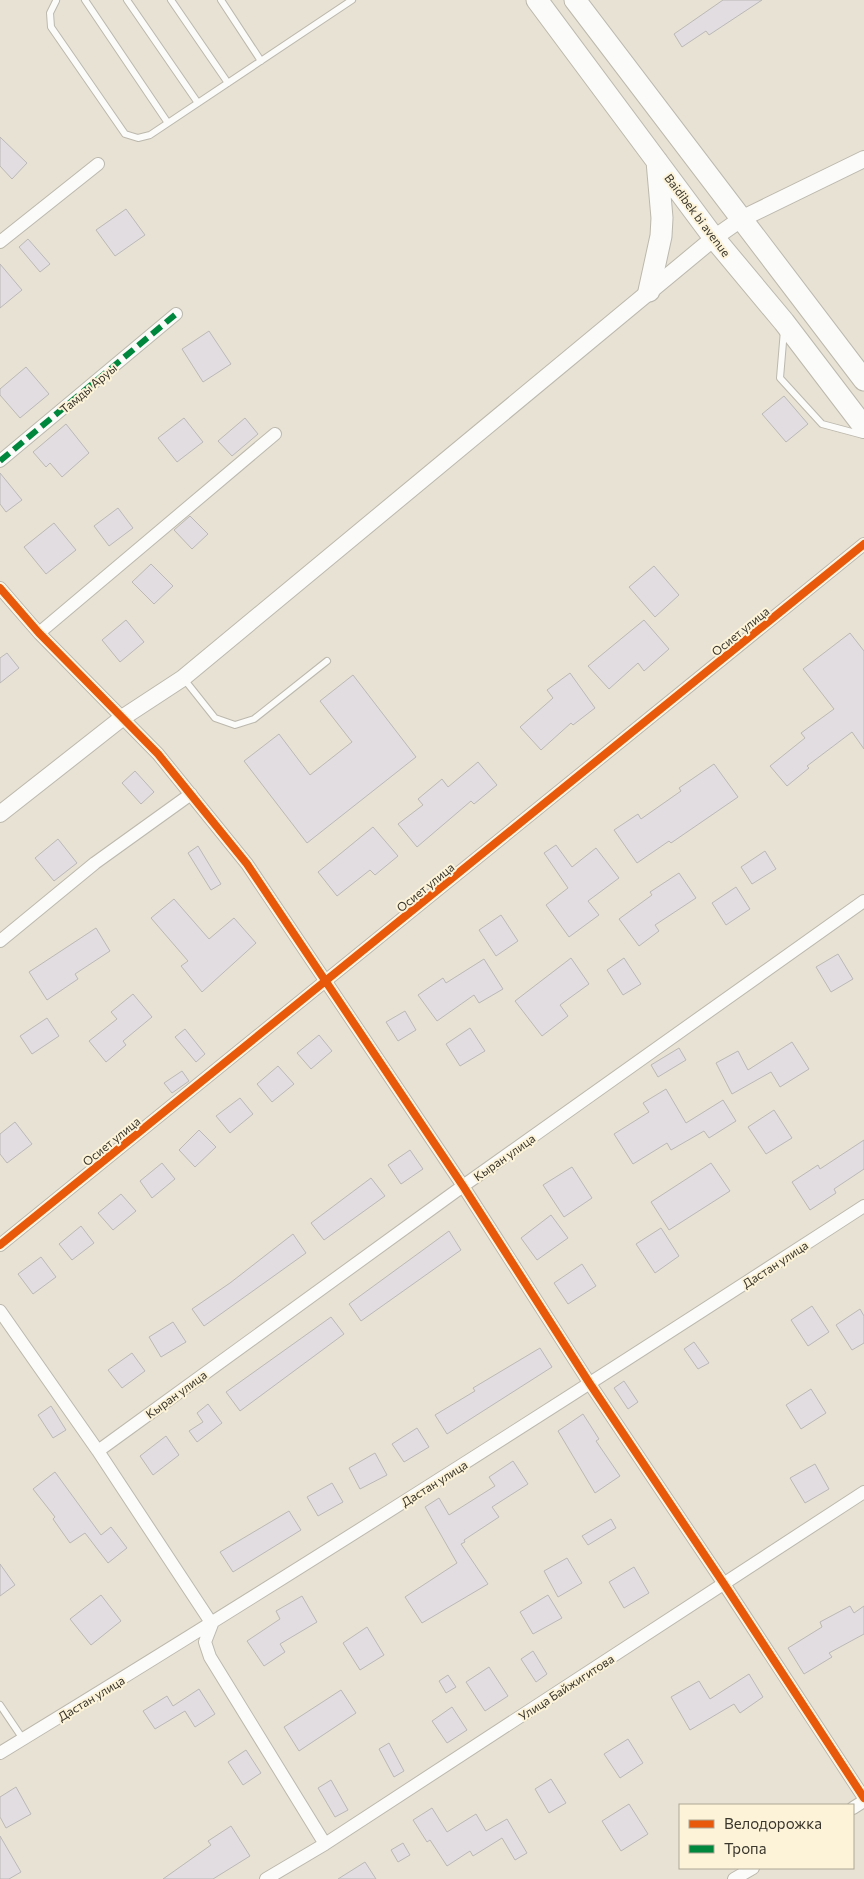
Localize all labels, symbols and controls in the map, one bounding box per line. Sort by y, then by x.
street label: Baidibek bi avenue [662,171,734,259]
street label: Тамды Аруы [57,360,119,416]
street label: Осиет улица [709,604,771,658]
street label: Осиет улица [394,860,456,914]
street label: Осиет улица [80,1114,142,1168]
street label: Кыран улица [471,1131,537,1183]
street label: Дастан улица [740,1238,810,1290]
street label: Кыран улица [143,1367,209,1421]
street label: Дастан улица [398,1457,470,1509]
street label: Улица Байжигитова [516,1651,616,1723]
street label: Дастан улица [55,1673,127,1723]
legend [679,1804,854,1869]
text: Велодорожка [724,1814,822,1832]
text: Тропа [724,1839,766,1857]

